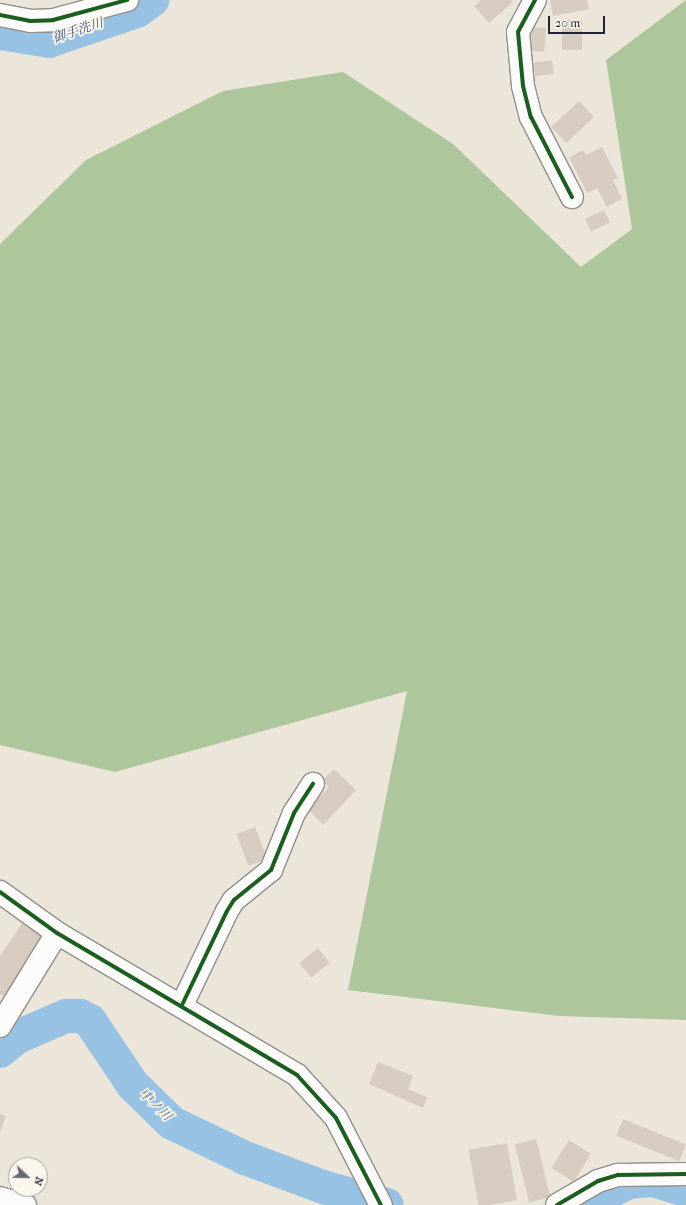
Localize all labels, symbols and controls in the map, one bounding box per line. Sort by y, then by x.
scale bar [550,8,607,34]
water label: 御手洗川 [51,16,105,46]
text: 20 m [555,16,580,30]
water label: 中ノ川 [136,1086,174,1124]
north arrow [8,1157,48,1197]
text: N [31,1175,46,1188]

